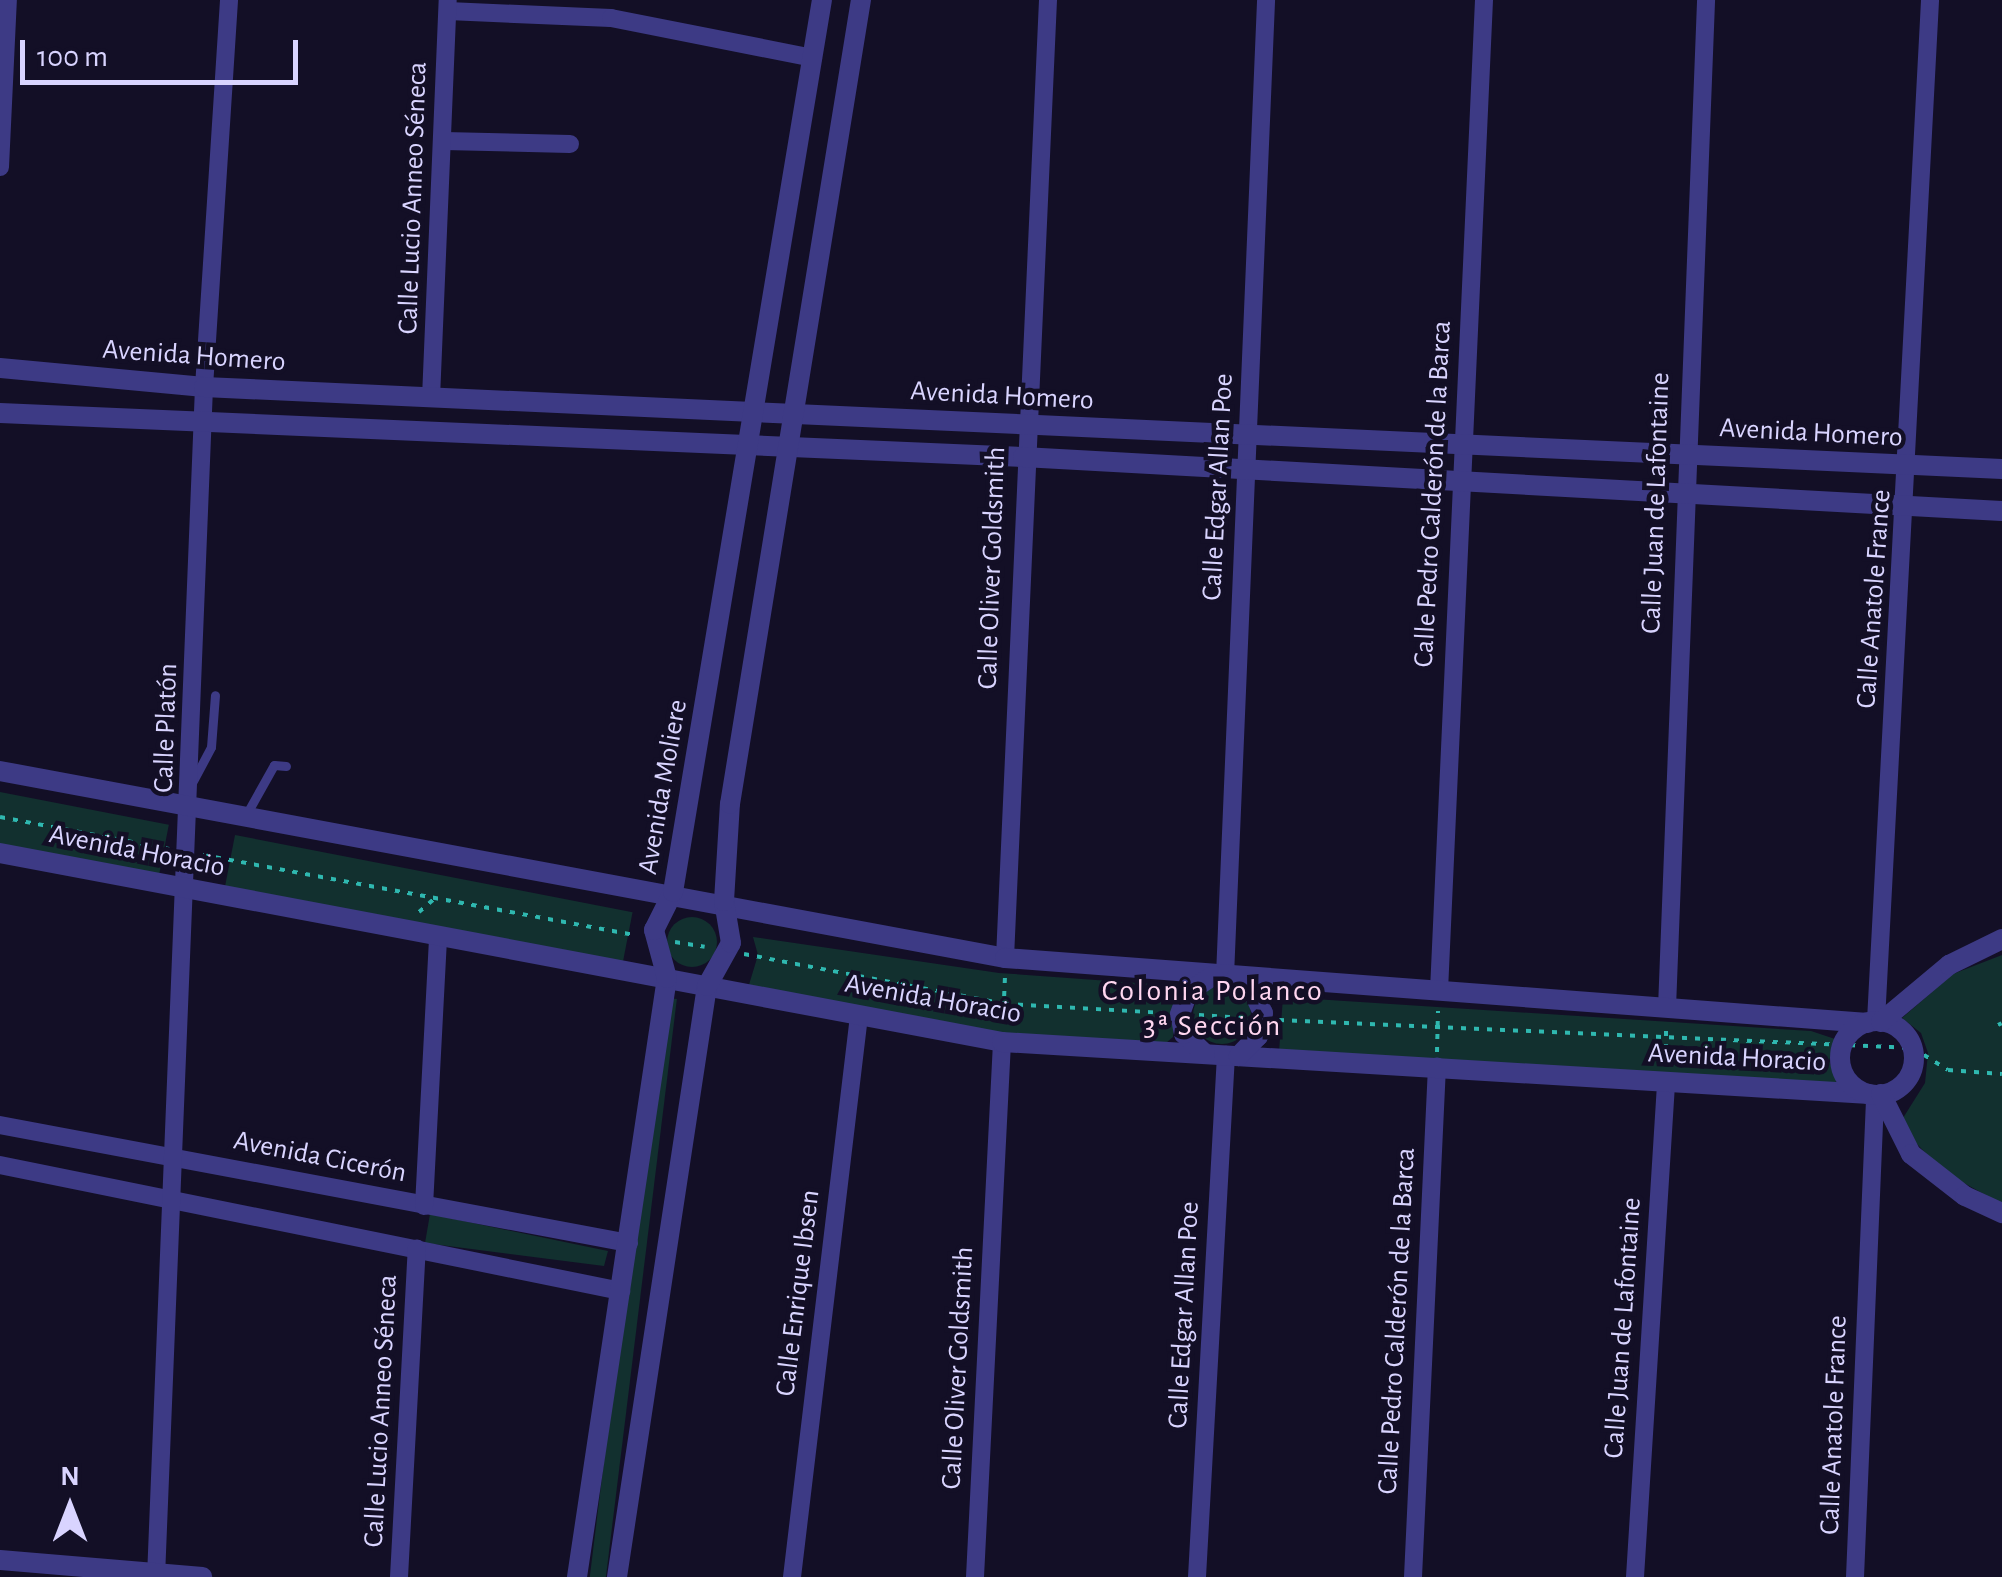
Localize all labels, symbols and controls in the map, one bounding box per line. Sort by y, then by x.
scale bar [25,20,302,82]
text: 100 m [37,42,108,72]
street label: Calle Lucio Anneo Séneca [391,61,435,335]
street label: Calle Pedro Calderón de la Barca [1407,320,1459,668]
street label: Avenida Homero [101,333,287,379]
street label: Calle Juan de Lafontaine [1635,372,1677,634]
street label: Calle Edgar Allan Poe [1195,373,1241,601]
street label: Avenida Homero [910,374,1094,418]
street label: Avenida Homero [1719,411,1903,455]
street label: Calle Oliver Goldsmith [971,446,1013,690]
street label: Calle Anatole France [1850,488,1898,710]
street label: Calle Platón [147,663,185,793]
street label: Avenida Moliere [631,697,695,877]
street label: Avenida Horacio [46,817,228,885]
street label: Avenida Horacio [842,967,1024,1031]
district label: Colonia Polanco 3ª Sección [1102,973,1324,1044]
street label: Avenida Horacio [1647,1037,1827,1079]
street label: Avenida Cicerón [231,1124,409,1190]
street label: Calle Pedro Calderón de la Barca [1371,1147,1423,1495]
street label: Calle Enrique Ibsen [769,1188,827,1398]
street label: Calle Juan de Lafontaine [1597,1196,1649,1460]
street label: Calle Edgar Allan Poe [1161,1201,1207,1429]
street label: Calle Oliver Goldsmith [935,1246,981,1490]
street label: Calle Lucio Anneo Séneca [357,1274,405,1548]
street label: Calle Anatole France [1813,1315,1855,1535]
north arrow [20,1457,120,1557]
text: N [60,1463,80,1491]

